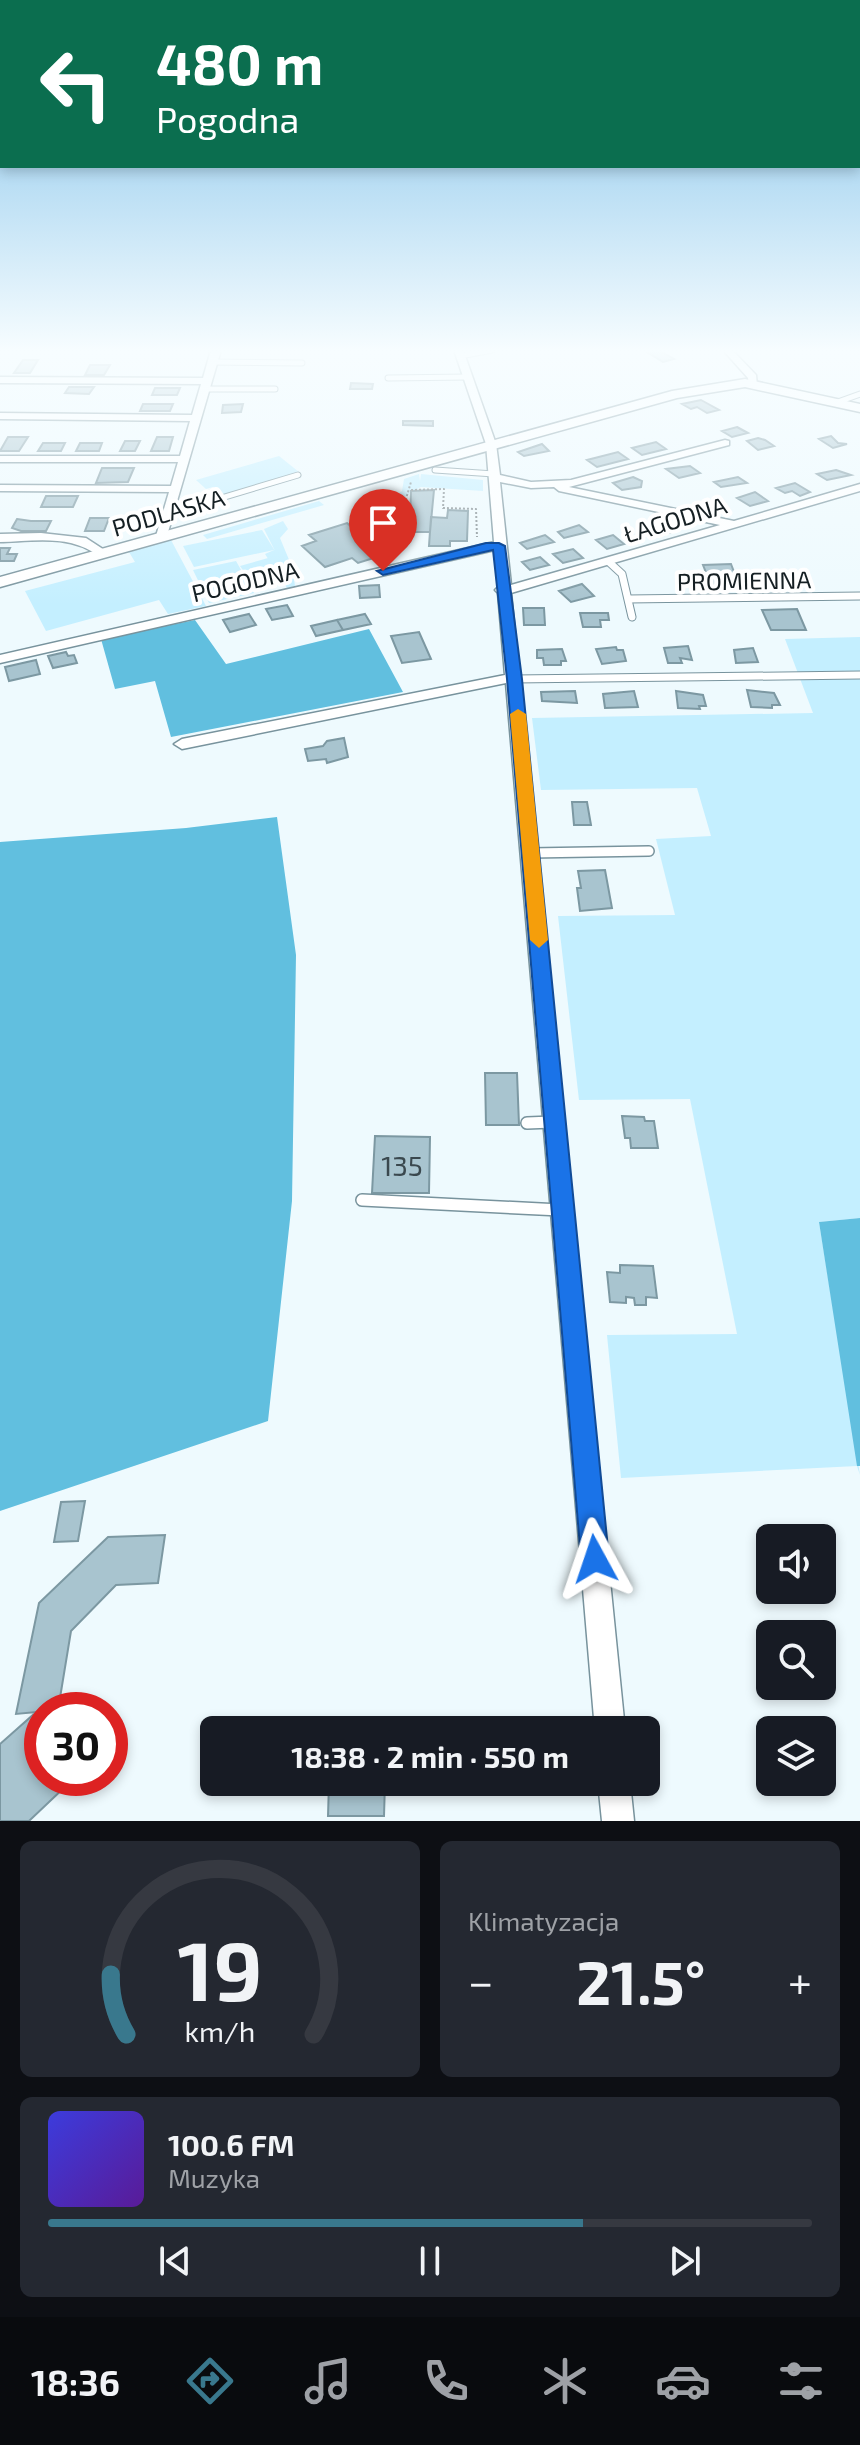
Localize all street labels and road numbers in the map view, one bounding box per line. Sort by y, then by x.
street label: PODLASKA [108,482,228,542]
street label: ŁAGODNA [620,490,730,548]
street label: POGODNA [189,555,301,607]
street label: PROMIENNA [676,564,812,596]

